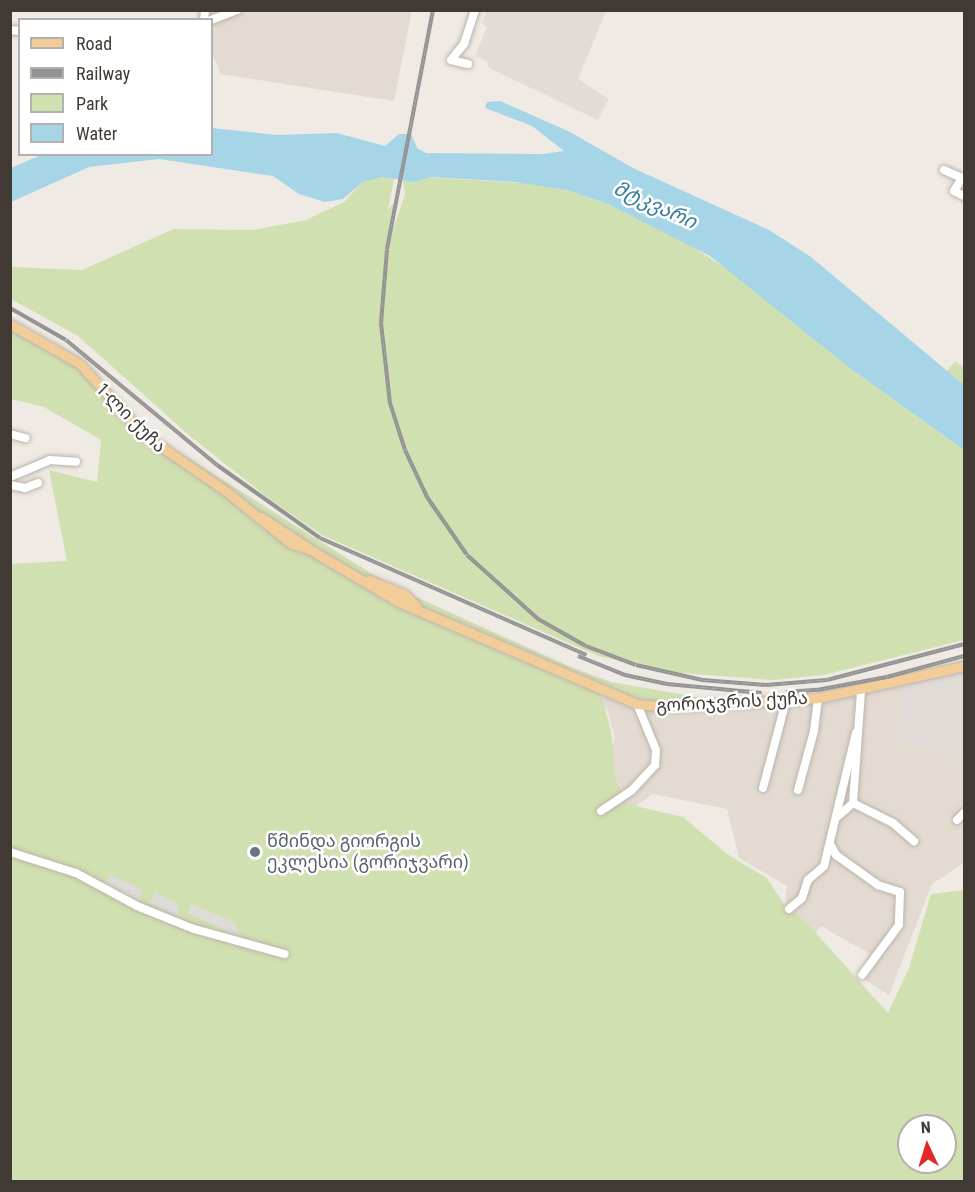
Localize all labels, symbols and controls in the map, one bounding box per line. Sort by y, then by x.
legend [18,18,213,156]
text: Road [76,33,112,54]
text: Railway [76,63,130,84]
text: Park [76,93,108,114]
text: Water [76,123,117,144]
water label: მტკვარი [610,176,700,234]
street label: 1-ლი ქუჩა [92,379,170,457]
street label: გორიჯვრის ქუჩა [656,687,808,717]
place label: წმინდა გიორგის ეკლესია (გორიჯვარი) [267,831,469,874]
marker: წმინდა გიორგის ეკლესია (გორიჯვარი) [248,845,262,859]
north arrow [897,1114,957,1174]
text: N [920,1118,931,1137]

